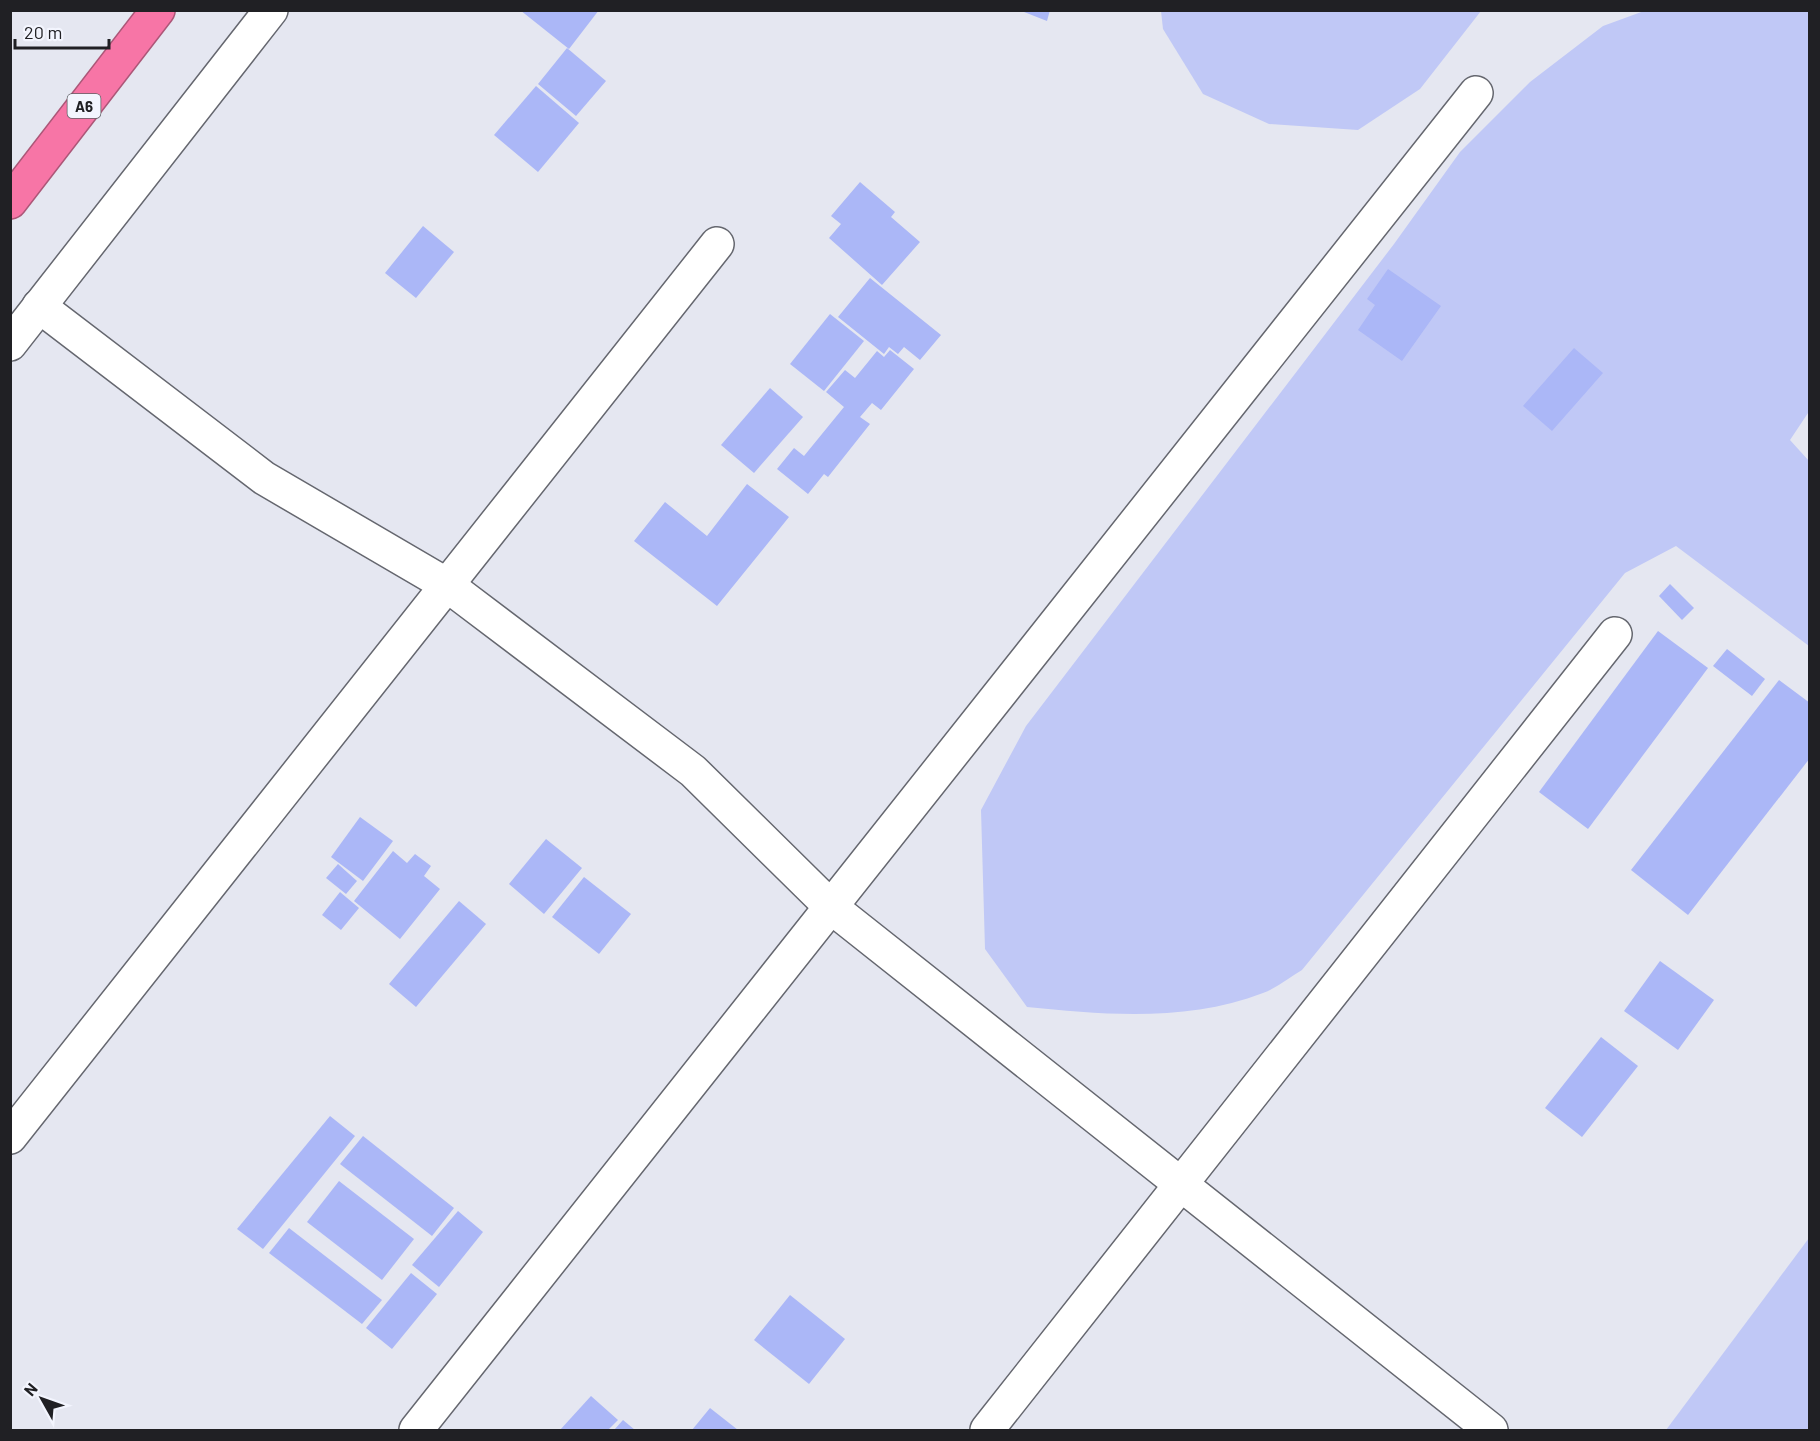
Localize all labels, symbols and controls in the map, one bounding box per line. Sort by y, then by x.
scale bar [15,12,110,50]
text: 20 m [24,21,62,43]
road number: A6 [68,94,100,118]
north arrow [12,1369,72,1429]
text: N [19,1379,41,1399]

